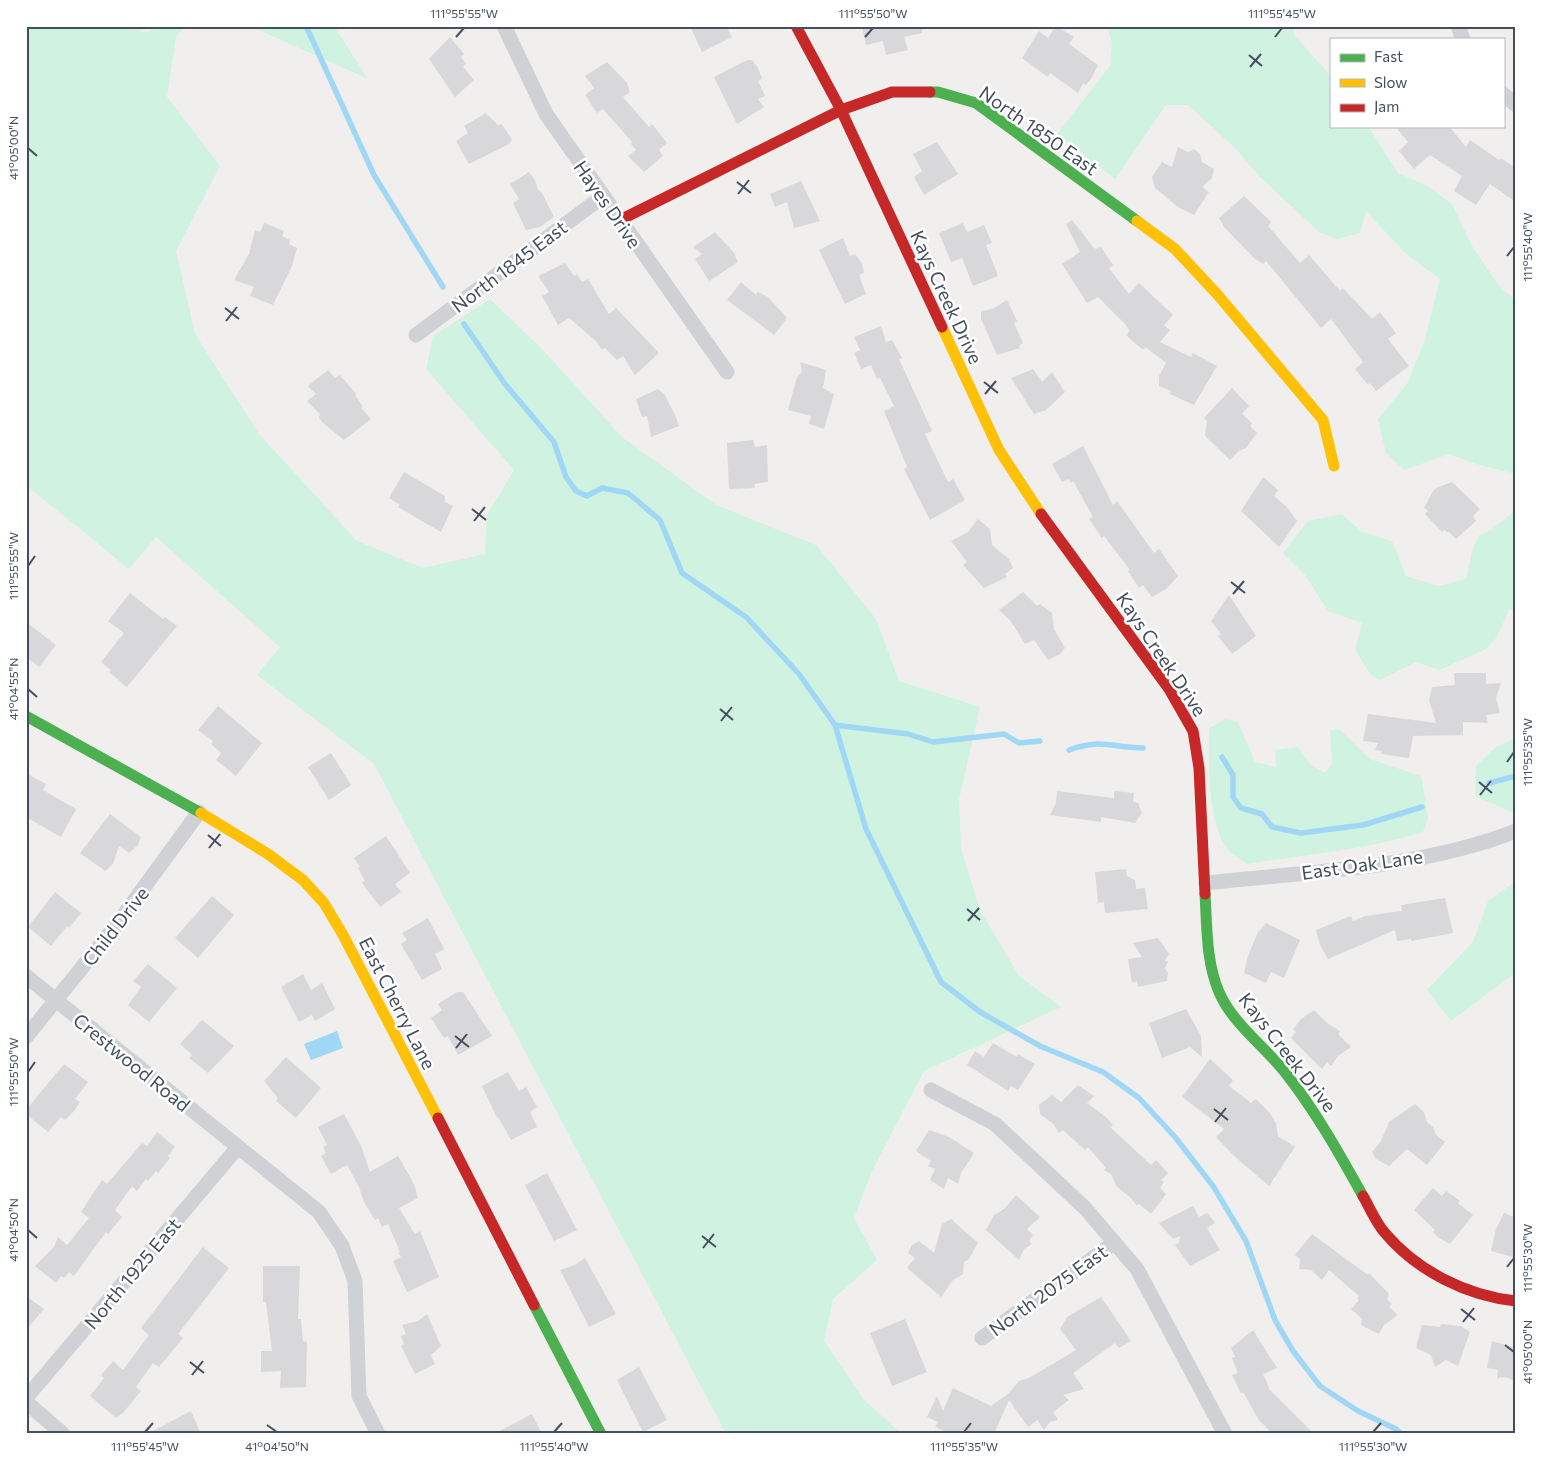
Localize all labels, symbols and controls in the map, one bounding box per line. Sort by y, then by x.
text: 111°55'55"W [430,6,498,20]
text: 111°55'50"W [839,6,907,20]
text: 111°55'45"W [1248,6,1316,20]
legend [1330,38,1504,128]
text: Fast [1374,47,1403,65]
text: Slow [1374,73,1407,91]
street label: North 1850 East [975,80,1103,180]
text: Jam [1374,97,1399,115]
text: 41°05'00"N [6,116,20,180]
street label: Hayes Drive [569,156,647,252]
text: 111°55'40"W [1520,212,1534,282]
street label: North 1845 East [447,215,572,317]
street label: Kays Creek Drive [906,227,988,367]
text: 111°55'55"W [6,532,20,600]
street label: Kays Creek Drive [1112,588,1212,720]
text: 41°04'55"N [6,658,20,720]
text: 111°55'35"W [1520,718,1534,786]
street label: East Oak Lane [1300,844,1424,884]
street label: Child Drive [77,882,153,970]
street label: East Cherry Lane [355,933,441,1073]
street label: Kays Creek Drive [1234,988,1342,1116]
street label: Crestwood Road [69,1008,195,1116]
text: 111°55'50"W [6,1038,20,1106]
text: 41°04'50"N [6,1198,20,1262]
street label: North 1925 East [79,1213,185,1333]
text: 111°55'30"W [1520,1224,1534,1292]
street label: North 2075 East [984,1239,1112,1341]
text: 41°05'00"N [1520,1320,1534,1384]
text: 111°55'45"W [111,1439,179,1453]
text: 41°04'50"N [245,1439,309,1453]
text: 111°55'40"W [519,1439,589,1453]
text: 111°55'35"W [930,1439,998,1453]
text: 111°55'30"W [1339,1439,1407,1453]

